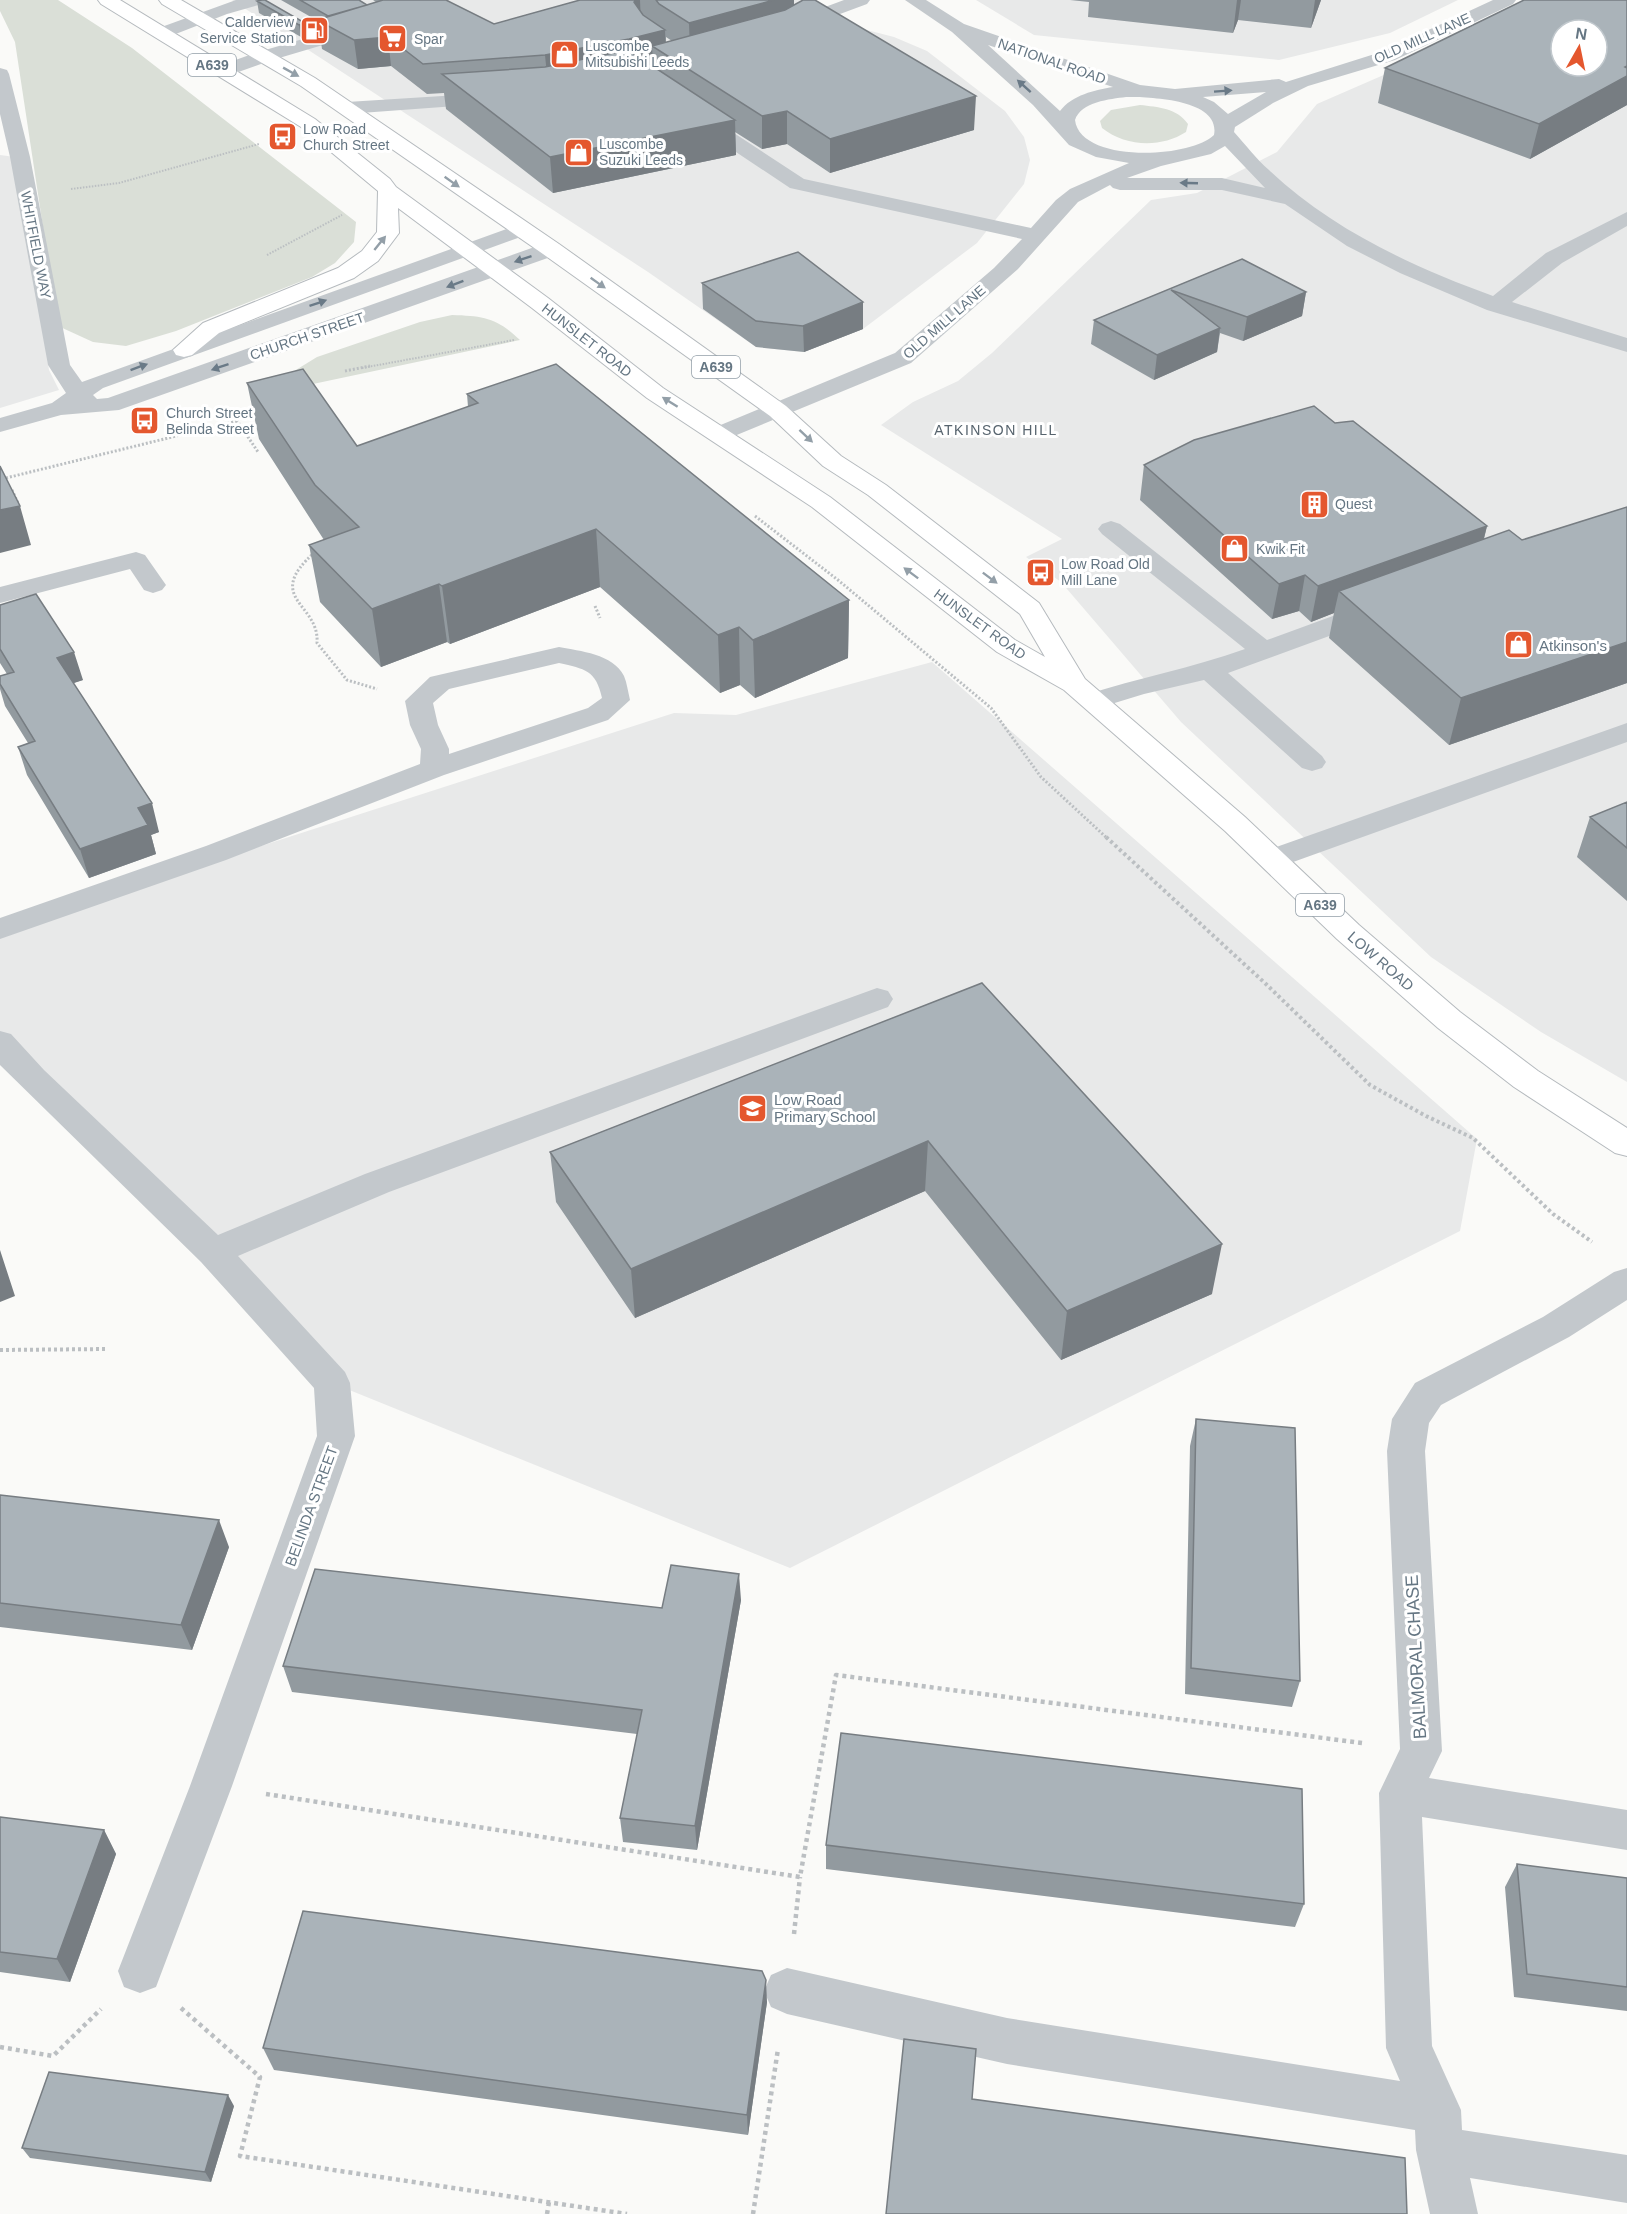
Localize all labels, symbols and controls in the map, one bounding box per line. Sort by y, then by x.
street label: OLD MILL LANE [1371,10,1473,66]
place label: Calderview Service Station [200,14,295,46]
fuel station icon: Calderview Service Station [299,14,331,46]
north arrow [1549,18,1609,78]
supermarket icon: Spar [377,23,409,55]
text: N [1574,24,1588,43]
place label: Spar [414,31,444,47]
street label: NATIONAL ROAD [996,35,1108,87]
shop icon: Luscombe Mitsubishi Leeds [548,38,580,70]
place label: Luscombe Mitsubishi Leeds [585,38,689,70]
road number: A639 [188,54,236,76]
one-way arrow [282,67,299,77]
one-way arrow [1016,79,1031,93]
one-way arrow [1214,86,1233,96]
bus stop icon: Low Road Church Street [266,121,298,153]
place label: Low Road Church Street [303,121,389,153]
shop icon: Luscombe Suzuki Leeds [562,136,594,168]
place label: Luscombe Suzuki Leeds [599,136,683,168]
one-way arrow [443,176,459,188]
one-way arrow [1179,179,1198,188]
street label: WHITFIELD WAY [18,190,54,301]
one-way arrow [373,235,386,251]
one-way arrow [514,255,532,265]
one-way arrow [590,277,606,289]
one-way arrow [446,280,464,290]
street label: OLD MILL LANE [900,282,988,362]
one-way arrow [309,297,327,307]
street label: HUNSLET ROAD [539,300,635,380]
street label: CHURCH STREET [248,309,367,363]
road number: A639 [692,356,740,378]
one-way arrow [131,361,149,371]
one-way arrow [211,362,229,372]
one-way arrow [661,397,678,408]
bus stop icon: Church Street Belinda Street [129,405,161,437]
place label: Church Street Belinda Street [166,405,254,437]
district label: ATKINSON HILL [934,422,1058,438]
one-way arrow [798,429,813,442]
building icon: Quest [1298,488,1330,520]
place label: Quest [1335,496,1372,512]
shop icon: Kwik Fit [1219,533,1251,565]
place label: Kwik Fit [1256,541,1305,557]
bus stop icon: Low Road Old Mill Lane [1024,556,1056,588]
place label: Low Road Old Mill Lane [1061,556,1150,588]
one-way arrow [903,568,918,580]
one-way arrow [982,572,998,584]
street label: HUNSLET ROAD [931,585,1029,663]
shop icon: Atkinson's [1502,629,1534,661]
place label: Atkinson's [1539,637,1607,654]
road number: A639 [1296,894,1344,916]
street label: LOW ROAD [1345,928,1418,994]
place label: Low Road Primary School [774,1091,876,1125]
school or university icon: Low Road Primary School [737,1092,769,1124]
street label: BELINDA STREET [281,1444,341,1568]
street label: BALMORAL CHASE [1402,1574,1430,1740]

